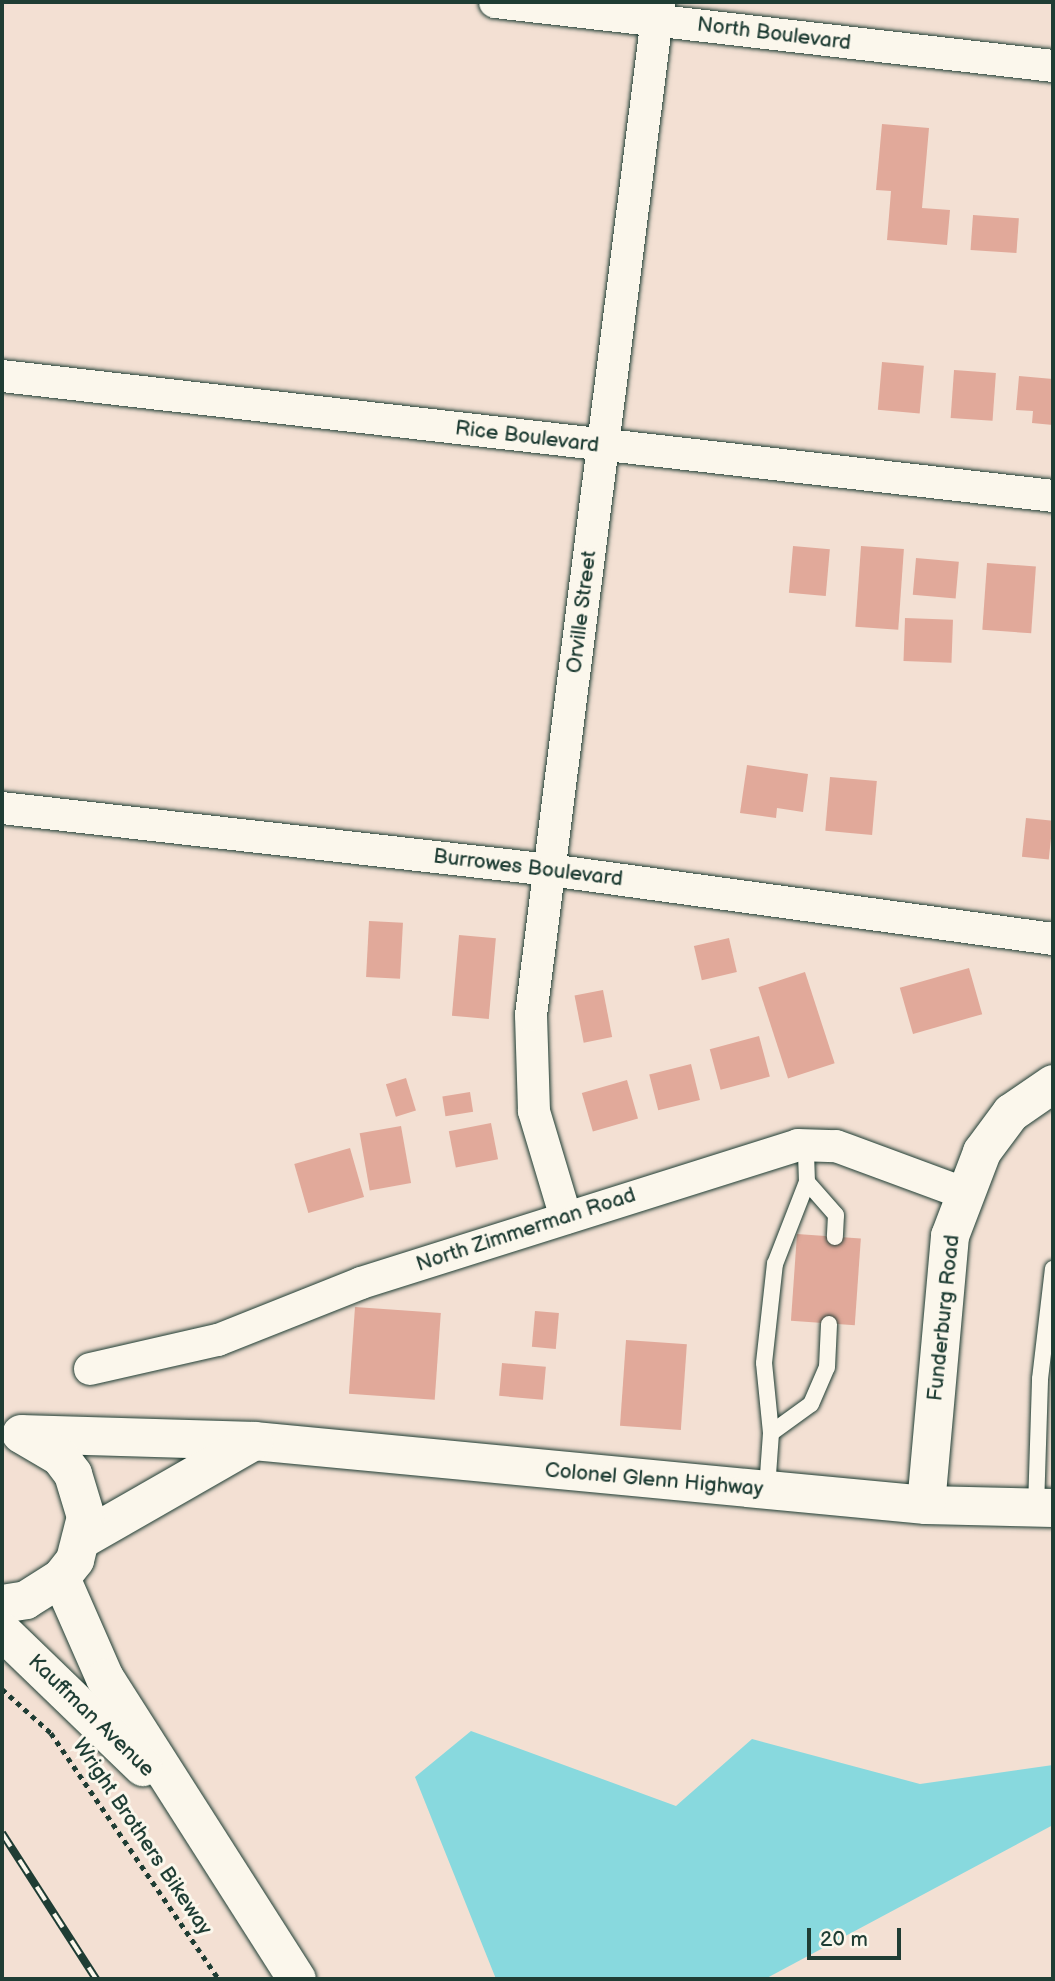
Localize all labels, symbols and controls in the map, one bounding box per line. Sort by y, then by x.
street label: North Boulevard [696,12,852,56]
street label: Rice Boulevard [454,416,600,458]
street label: Orville Street [562,549,602,675]
street label: Burrowes Boulevard [432,844,624,892]
street label: North Zimmerman Road [413,1183,639,1277]
street label: Funderburg Road [923,1234,965,1402]
street label: Colonel Glenn Highway [544,1458,764,1502]
street label: Kauffman Avenue [23,1649,159,1783]
street label: Wright Brothers Bikeway [67,1734,217,1940]
scale bar [810,1914,904,1958]
text: 20 m [820,1927,868,1952]

